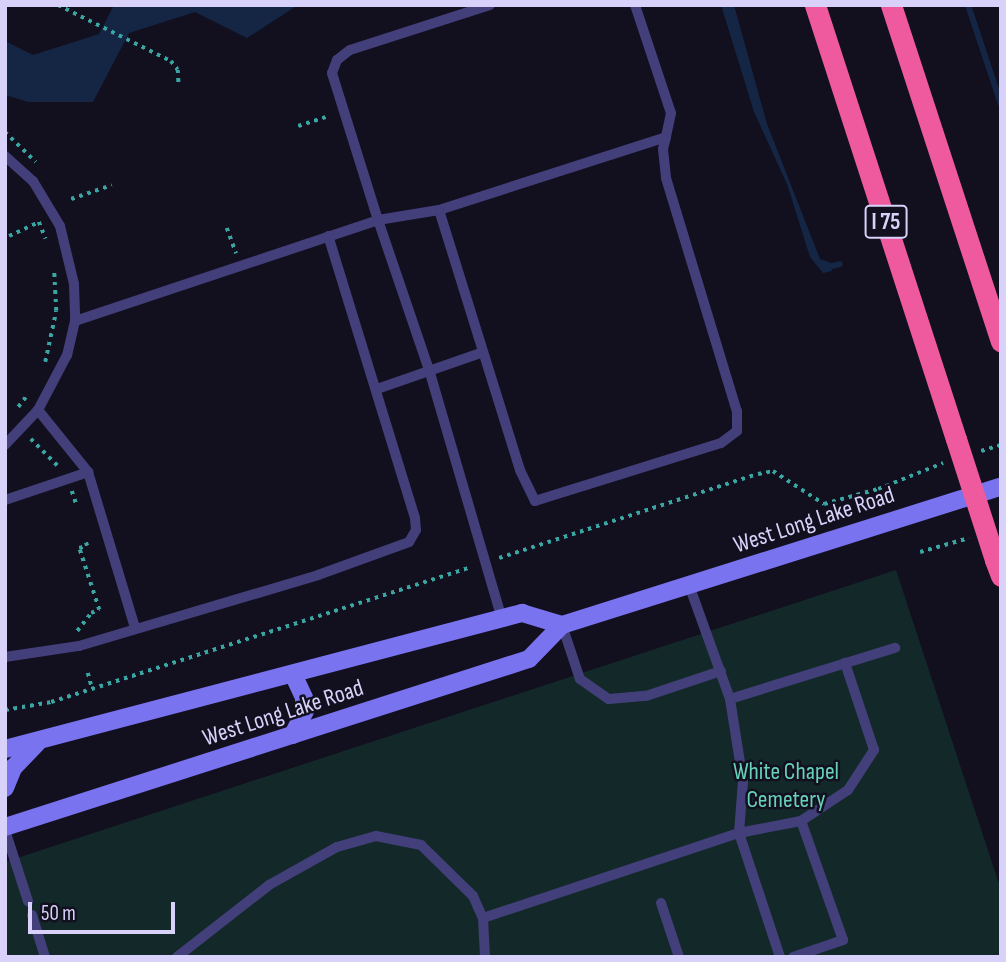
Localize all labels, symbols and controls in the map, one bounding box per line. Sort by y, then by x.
road number: I 75 [863,202,909,242]
street label: West Long Lake Road [730,480,898,560]
street label: West Long Lake Road [199,673,367,753]
park label: White Chapel Cemetery [733,758,839,814]
scale bar [32,888,178,932]
text: 50 m [41,901,76,926]

